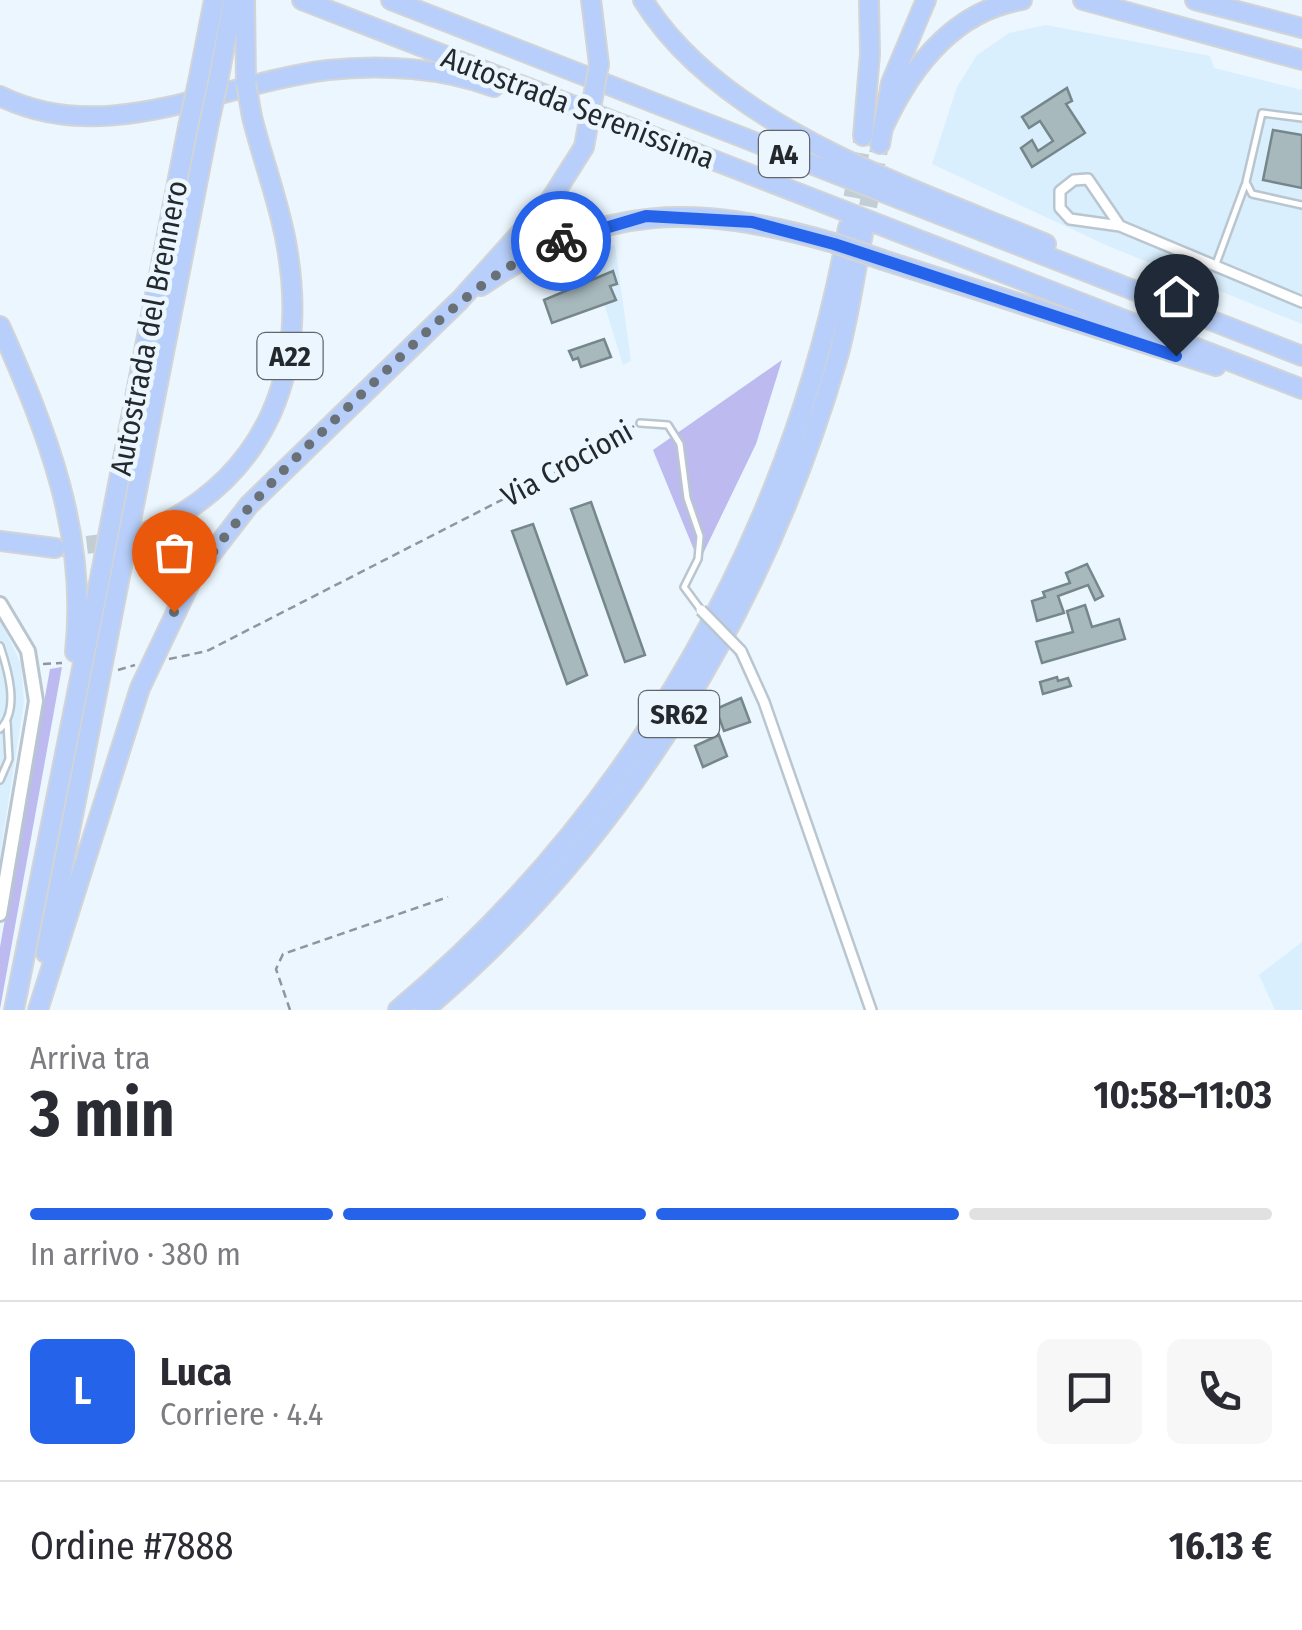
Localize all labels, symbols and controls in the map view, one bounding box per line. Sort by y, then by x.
street label: Autostrada Serenissima [436,39,720,177]
road number: A4 [759,131,809,177]
street label: Autostrada del Brennero [103,177,195,479]
courier [511,191,611,291]
icon: bike [534,214,589,269]
pin [1134,254,1219,357]
icon: home [1149,269,1204,324]
road number: A22 [258,333,322,379]
street label: Via Crocioni [495,413,639,515]
pin [132,510,217,613]
icon: bag [147,525,202,580]
road number: SR62 [639,691,719,737]
text: Arriva tra [30,1039,151,1077]
text: 10:58–11:03 [1094,1072,1272,1118]
text: 3 min [30,1075,175,1153]
text: In arrivo · 380 m [30,1235,241,1273]
button: chat [1037,1339,1142,1444]
button: phone [1167,1339,1272,1444]
text: Luca [160,1349,232,1395]
text: L [74,1368,91,1414]
text: Corriere · 4.4 [160,1395,323,1433]
text: Ordine #7888 [30,1523,234,1569]
text: 16.13 € [1169,1523,1272,1569]

